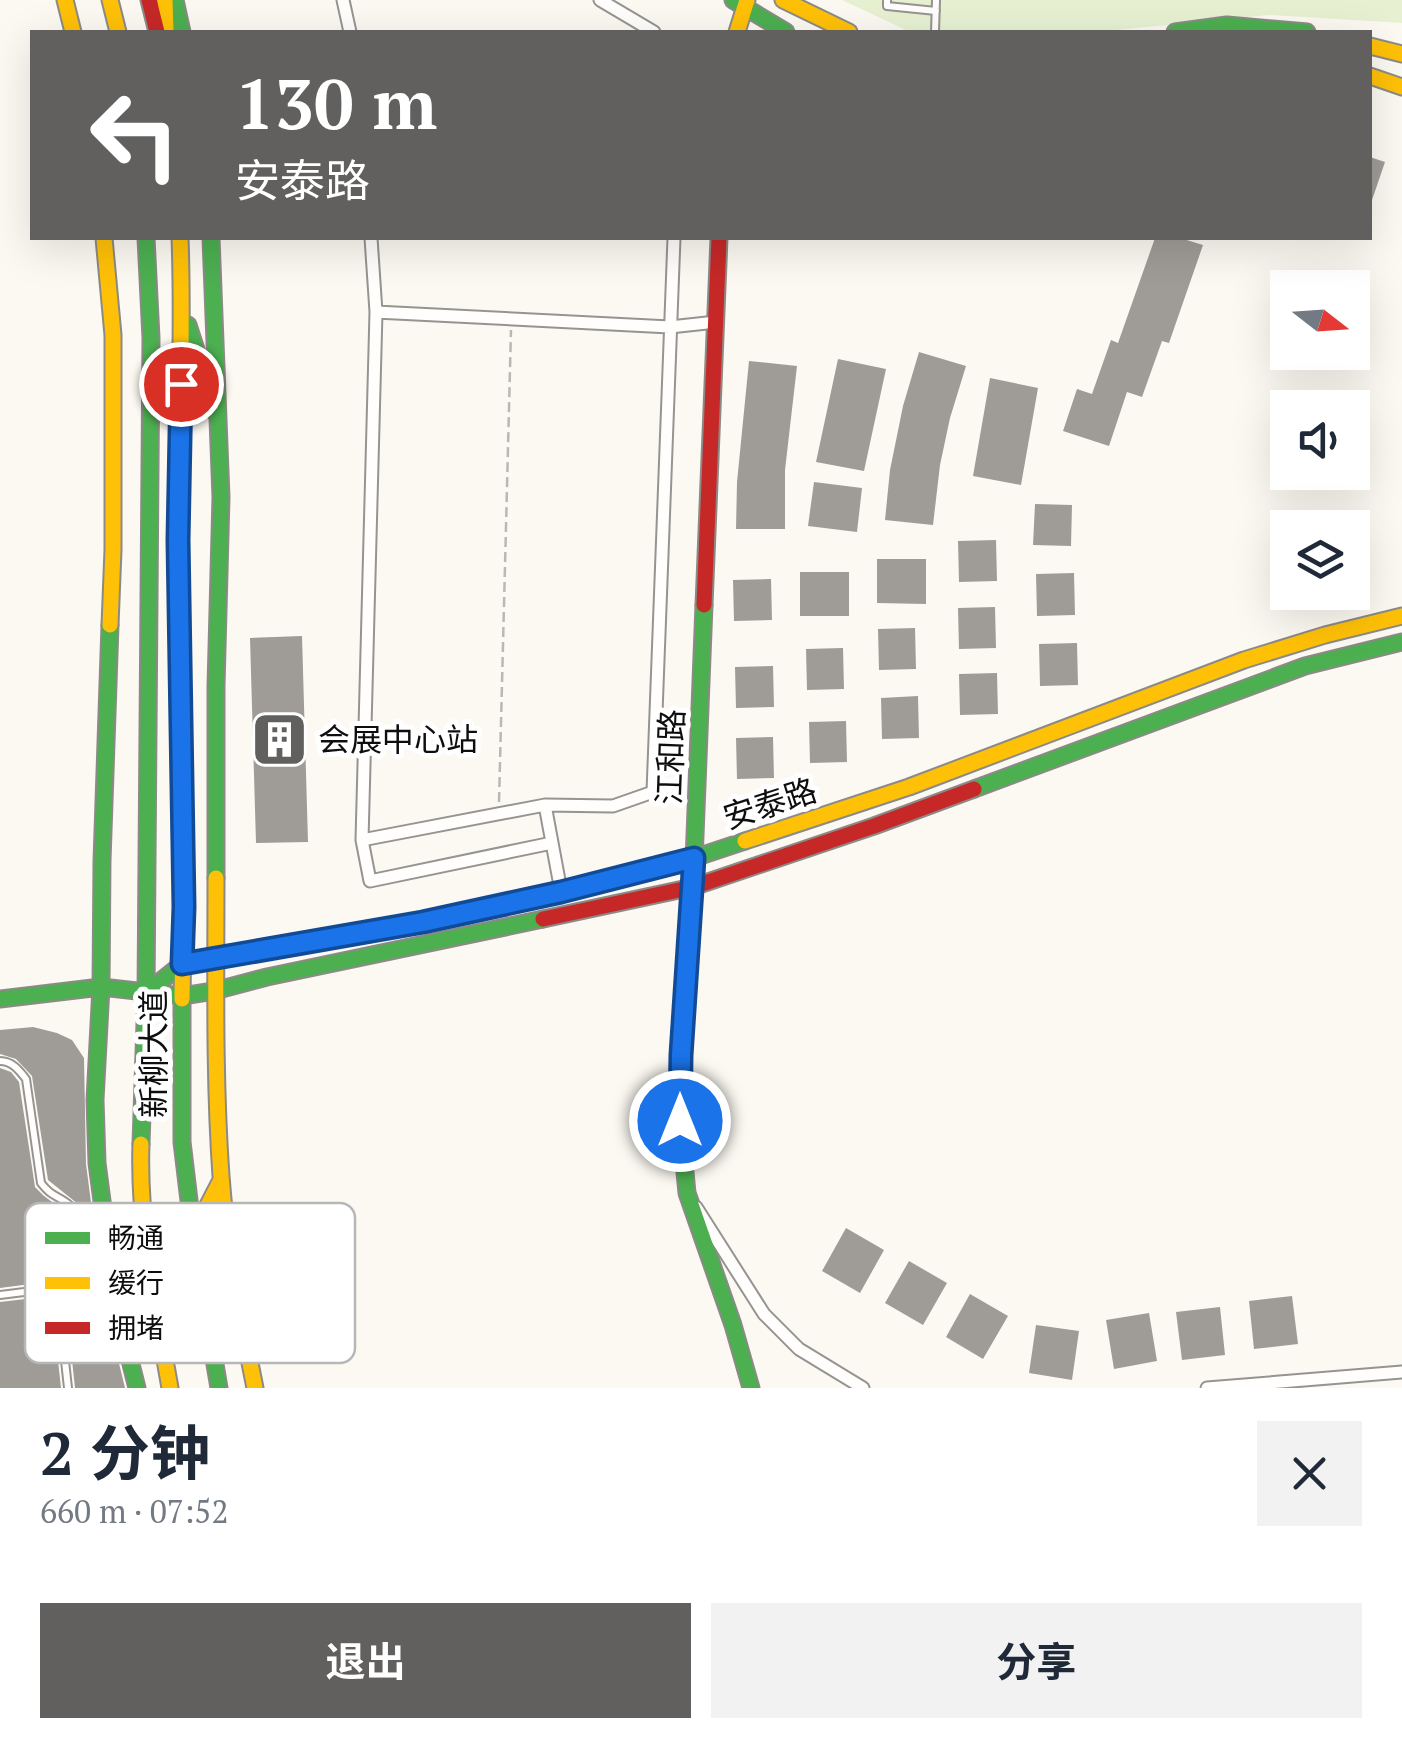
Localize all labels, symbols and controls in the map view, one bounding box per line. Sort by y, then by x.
text: 130 m [235,56,437,149]
icon: left [70,70,200,200]
text: 安泰路 [235,150,370,210]
north arrow [1270,270,1370,370]
map controls [1270,270,1370,610]
pin [139,342,224,427]
icon: arrive [154,357,209,412]
button: sound [1270,390,1370,490]
button: layers [1270,510,1370,610]
street label: 江和路 [647,708,693,806]
building icon: 会展中心站 [249,710,309,770]
place label: 会展中心站 [318,718,478,760]
street label: 安泰路 [718,768,822,838]
street label: 新柳大道 [132,990,174,1118]
position arrow [628,1069,732,1173]
legend [25,1203,355,1363]
text: 畅通 [108,1219,164,1256]
text: 缓行 [108,1264,164,1301]
text: 拥堵 [108,1309,164,1346]
text: 2 分钟 [40,1413,210,1492]
button: close [1257,1421,1362,1526]
text: 660 m · 07:52 [40,1490,228,1532]
button: 退出 [40,1603,691,1718]
button: 分享 [711,1603,1362,1718]

